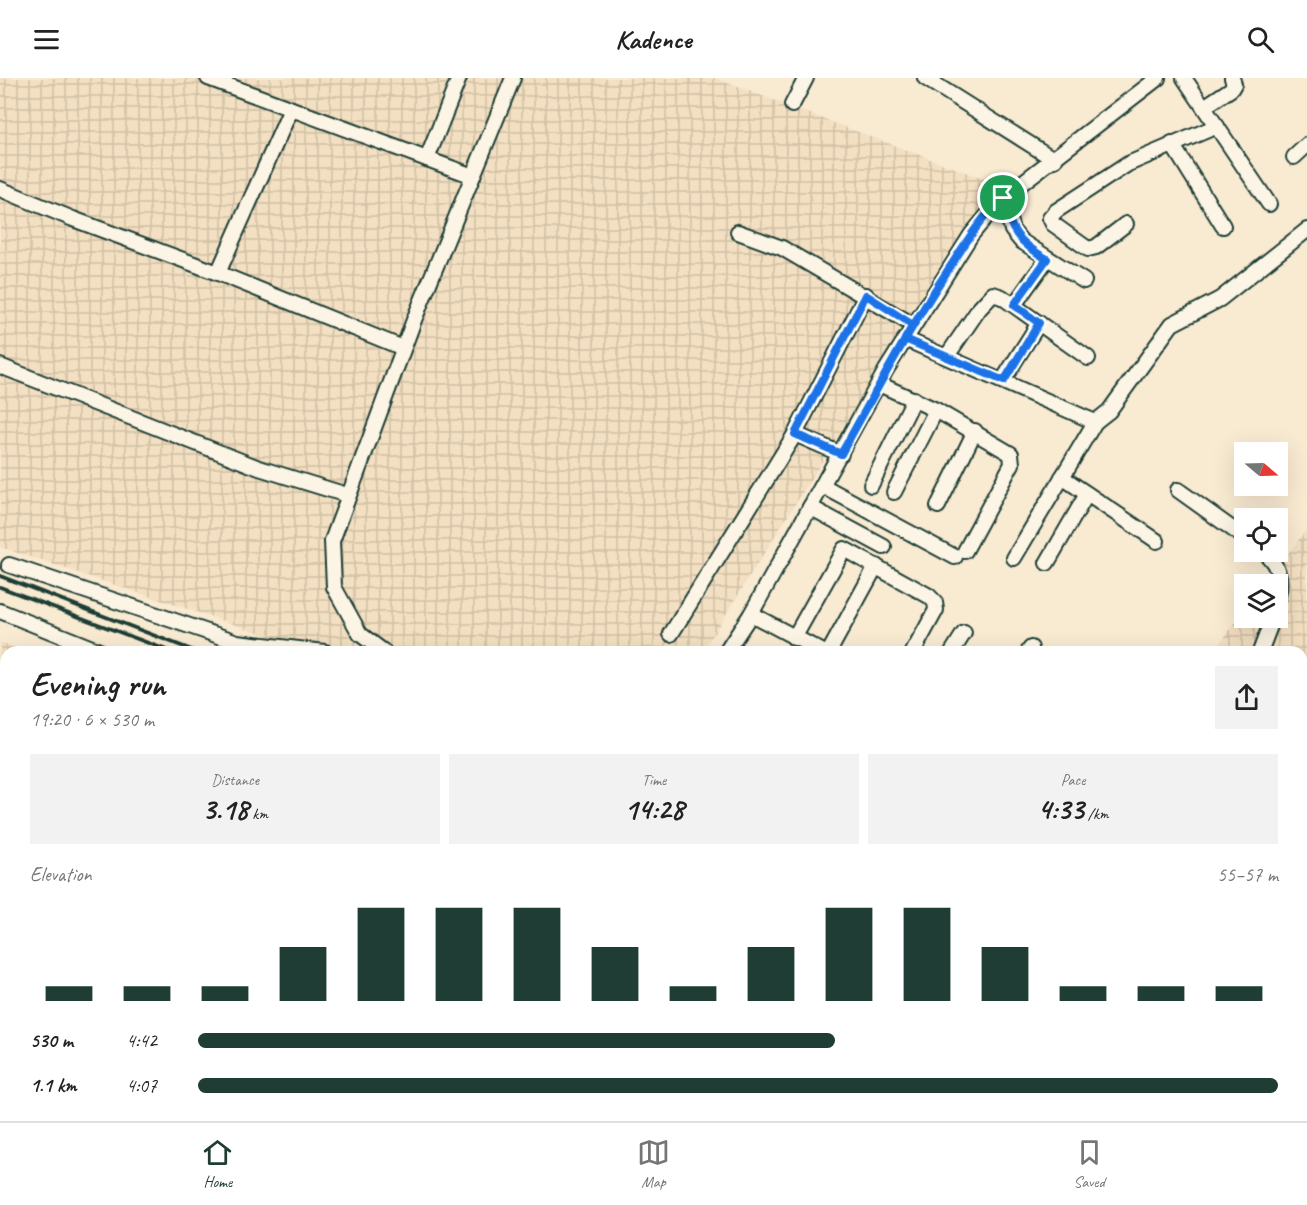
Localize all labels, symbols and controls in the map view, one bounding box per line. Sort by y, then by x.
text: Kadence [615,22,692,56]
icon: menu [30,23,63,56]
icon: search [1244,23,1277,56]
pin [977,172,1028,223]
icon: arrive [986,181,1019,214]
north arrow [1234,442,1288,496]
map controls [1234,442,1288,628]
button: locate [1234,508,1288,562]
button: layers [1234,574,1288,628]
text: Evening run [30,663,165,705]
button: share [1215,666,1278,729]
text: 19:20 · 6 × 530 m [30,707,154,732]
text: Distance [211,770,259,790]
text: Time [642,770,666,790]
text: Pace [1061,770,1085,790]
text: 3.18 [202,790,248,828]
text: 14:28 [624,790,684,828]
text: 4:33 [1037,790,1084,828]
text: km [248,804,268,824]
text: /km [1084,804,1109,824]
text: Elevation [30,862,92,887]
text: 55–57 m [1217,862,1278,887]
text: 530 m [30,1028,73,1053]
text: 4:42 [126,1028,157,1053]
text: 1.1 km [30,1073,77,1098]
text: 4:07 [126,1073,157,1098]
tab: Home [201,1136,234,1192]
tab: Map [637,1136,670,1192]
tab: Saved [1073,1136,1106,1192]

